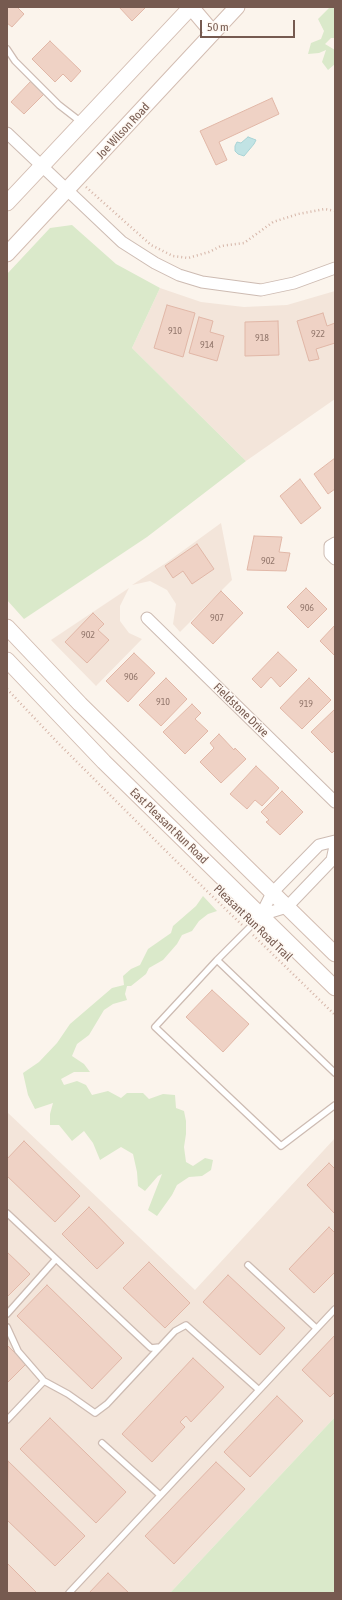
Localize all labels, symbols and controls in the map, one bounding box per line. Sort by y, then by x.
scale bar [202,12,297,38]
text: 50 m [207,20,229,34]
street label: Joe Wilson Road [93,100,153,162]
house number: 910 [168,325,182,337]
house number: 922 [311,328,325,340]
house number: 918 [255,332,269,344]
house number: 914 [200,339,214,351]
house number: 902 [261,555,275,567]
house number: 906 [300,602,314,614]
house number: 907 [210,612,224,624]
house number: 902 [81,629,95,641]
house number: 906 [124,671,138,683]
street label: Fieldstone Drive [210,680,272,740]
house number: 910 [156,696,170,708]
house number: 919 [299,698,313,710]
street label: East Pleasant Run Road [127,785,211,867]
street label: Pleasant Run Road Trail [211,882,295,964]

